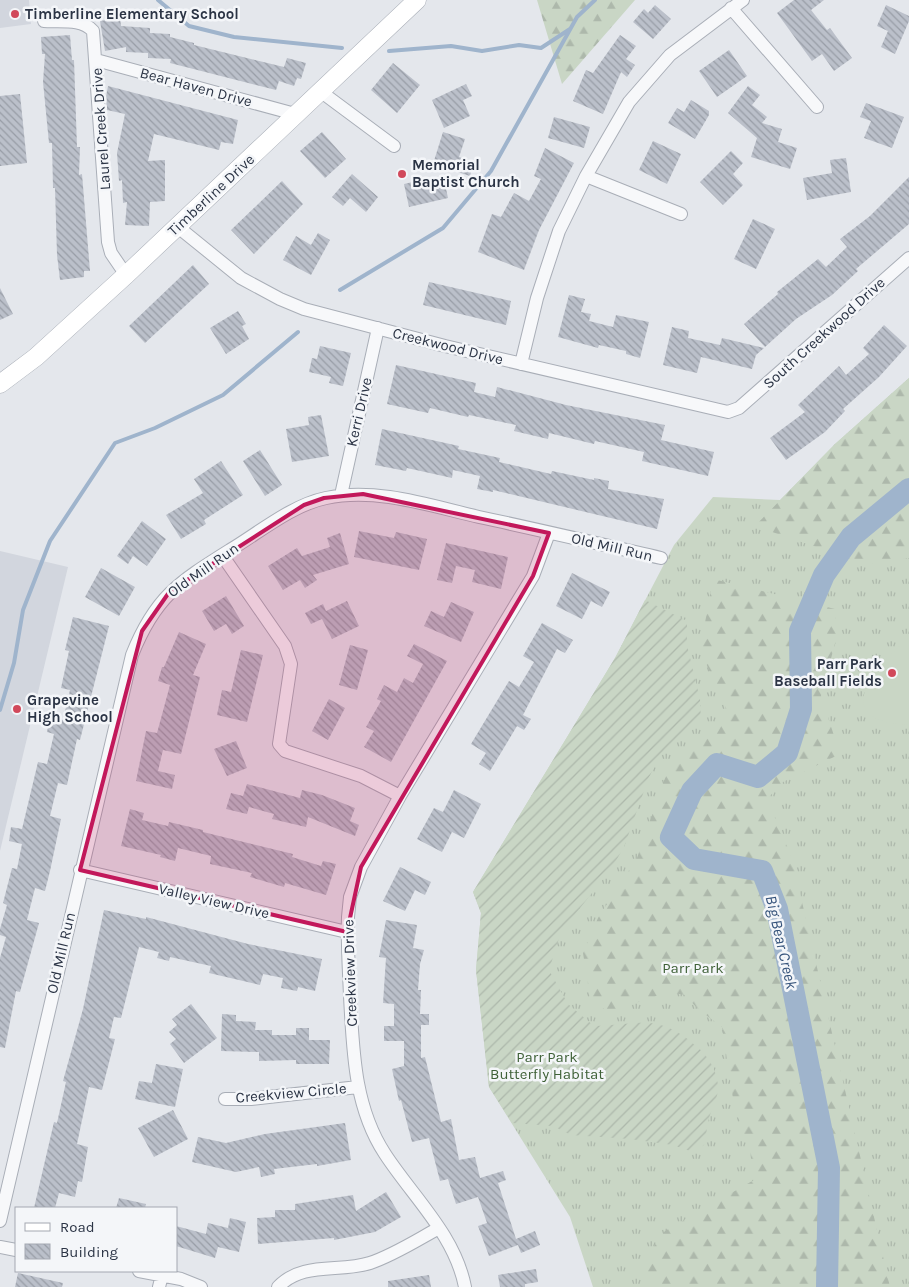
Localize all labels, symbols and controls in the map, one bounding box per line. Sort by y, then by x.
place label: Timberline Elementary School [25,5,239,23]
marker: Timberline Elementary School [9,8,21,20]
street label: Bear Haven Drive [138,63,254,111]
street label: Laurel Creek Drive [88,67,114,191]
street label: Timberline Drive [164,150,258,240]
place label: Memorial Baptist Church [412,156,520,191]
marker: Memorial Baptist Church [396,168,408,180]
street label: South Creekwood Drive [759,274,889,392]
street label: Creekwood Drive [391,324,505,368]
street label: Kerri Drive [342,376,376,448]
street label: Old Mill Run [570,529,654,565]
street label: Old Mill Run [164,539,242,601]
place label: Parr Park Baseball Fields [774,655,882,690]
marker: Parr Park Baseball Fields [886,667,898,679]
place label: Grapevine High School [27,691,113,726]
marker: Grapevine High School [11,703,23,715]
street label: Valley View Drive [157,880,271,922]
water label: Big Bear Creek [762,893,802,992]
street label: Old Mill Run [43,911,79,995]
street label: Creekview Drive [339,919,361,1027]
park label: Parr Park [662,959,724,977]
park label: Parr Park Butterfly Habitat [490,1048,604,1083]
street label: Creekview Circle [235,1079,347,1107]
legend [15,1207,178,1272]
text: Road [60,1218,95,1236]
text: Building [60,1243,118,1261]

